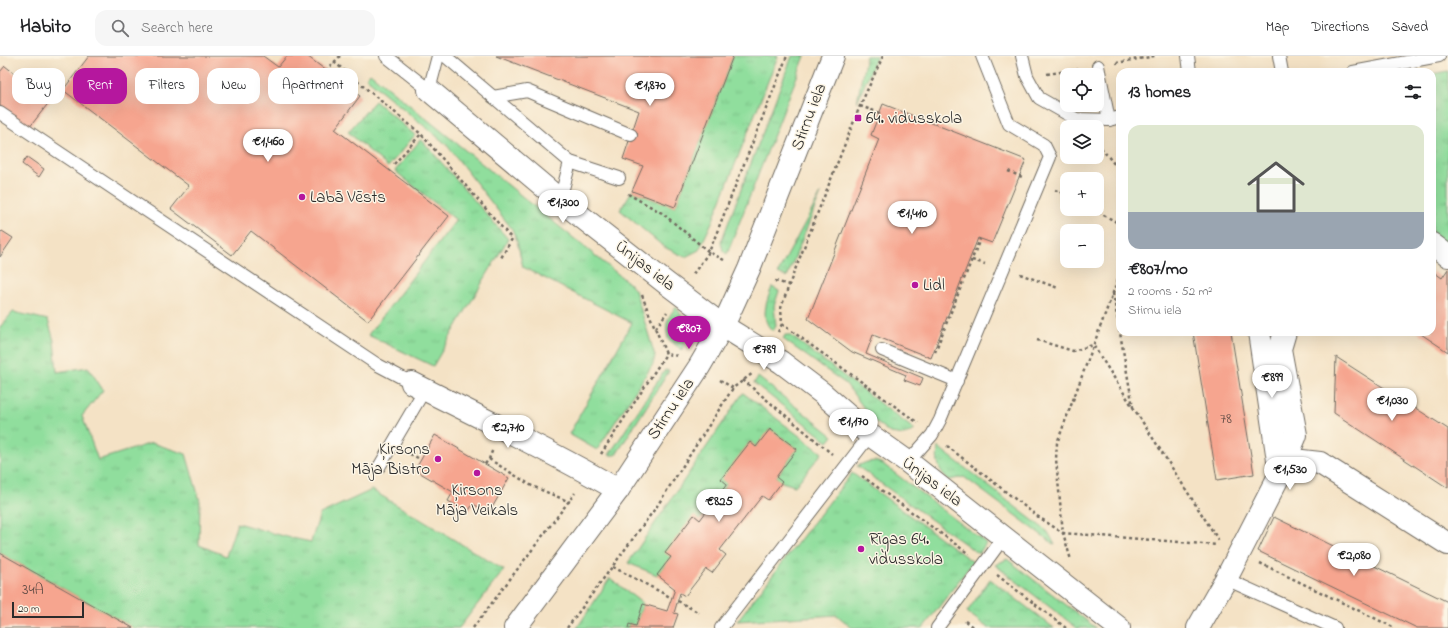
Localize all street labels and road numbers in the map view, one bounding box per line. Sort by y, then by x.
street label: Stirnu iela [785,80,833,154]
street label: Ūnijas iela [610,234,680,298]
street label: Stirnu iela [641,373,701,445]
street label: Ūnijas iela [896,451,968,513]

